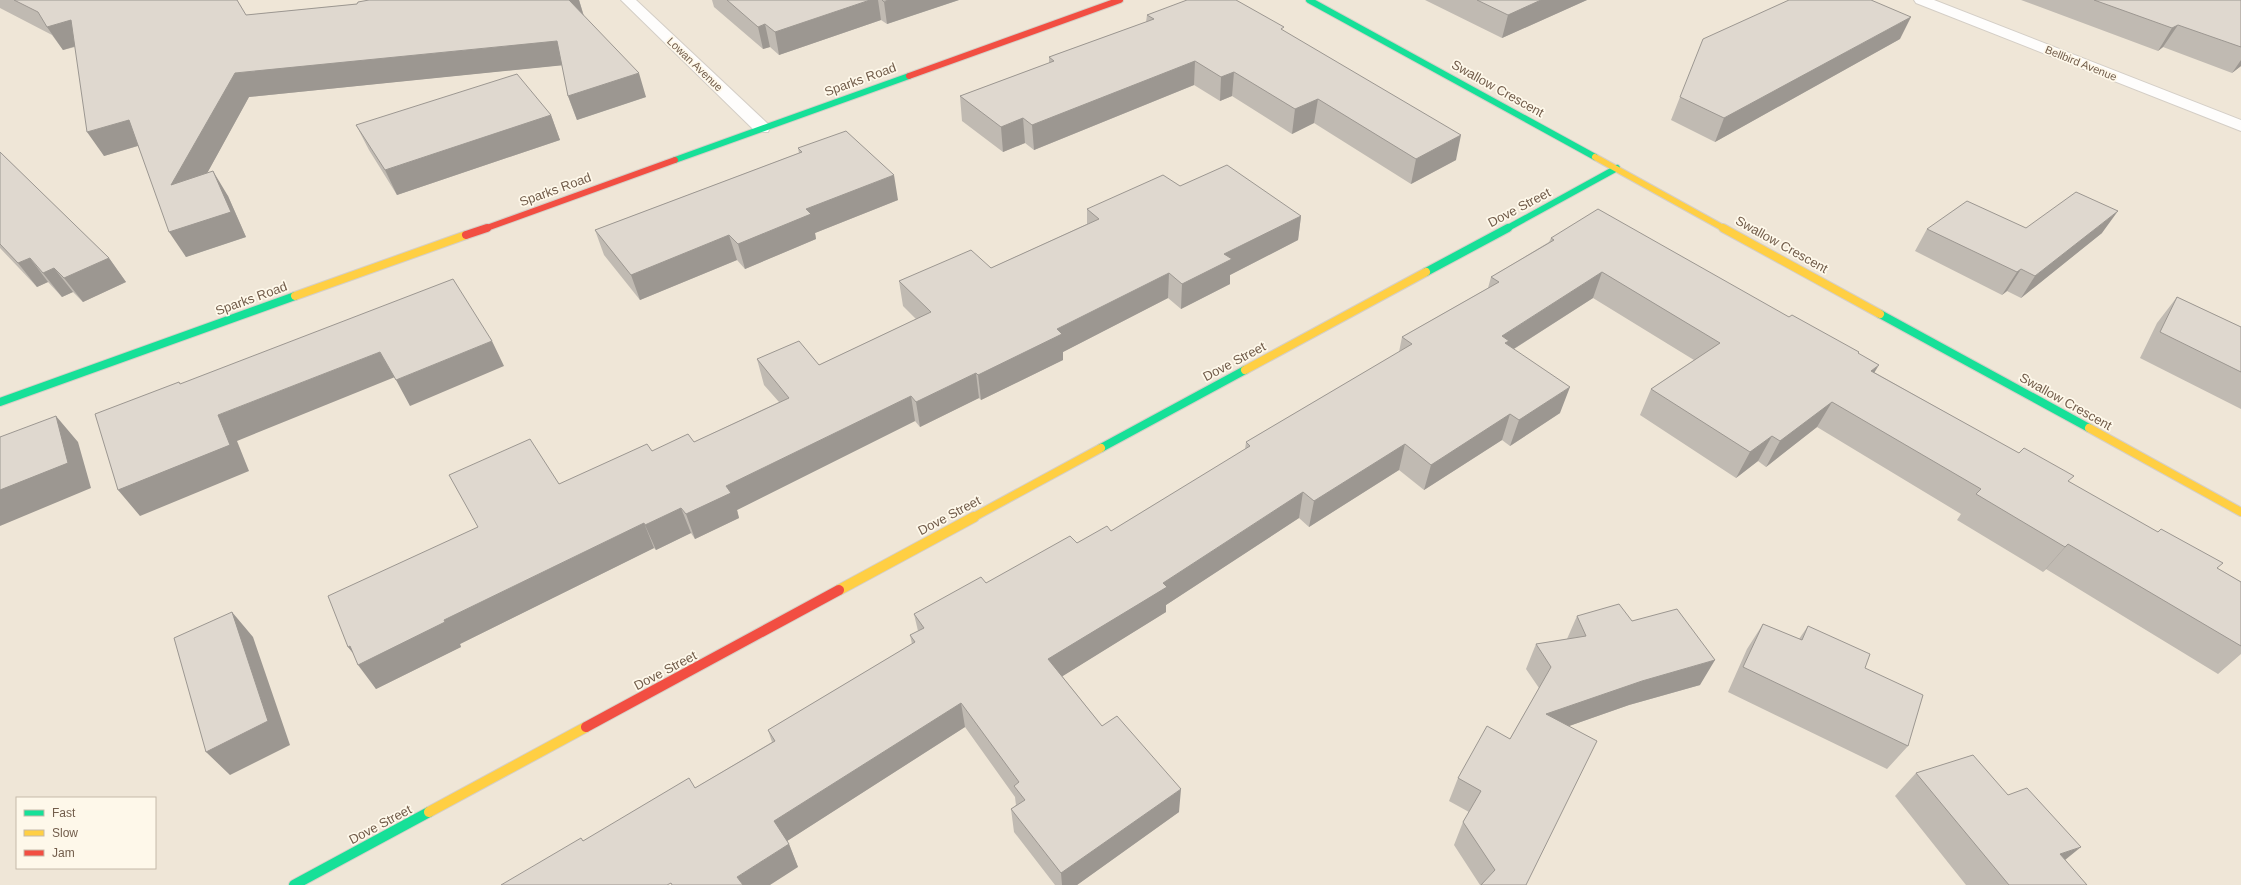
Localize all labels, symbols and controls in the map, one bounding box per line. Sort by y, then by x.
street label: Lowan Avenue [665,35,725,93]
street label: Bellbird Avenue [2043,43,2119,83]
street label: Swallow Crescent [1449,57,1547,120]
street label: Sparks Road [822,60,898,99]
street label: Sparks Road [517,170,593,209]
street label: Dove Street [1485,185,1553,230]
street label: Swallow Crescent [1733,213,1831,276]
street label: Sparks Road [213,279,289,318]
street label: Dove Street [1200,339,1268,384]
street label: Swallow Crescent [2017,370,2115,433]
street label: Dove Street [915,493,983,538]
street label: Dove Street [631,648,699,693]
legend [16,797,156,869]
street label: Dove Street [346,802,414,847]
text: Fast [52,806,76,820]
text: Slow [52,826,78,840]
text: Jam [52,846,75,860]

